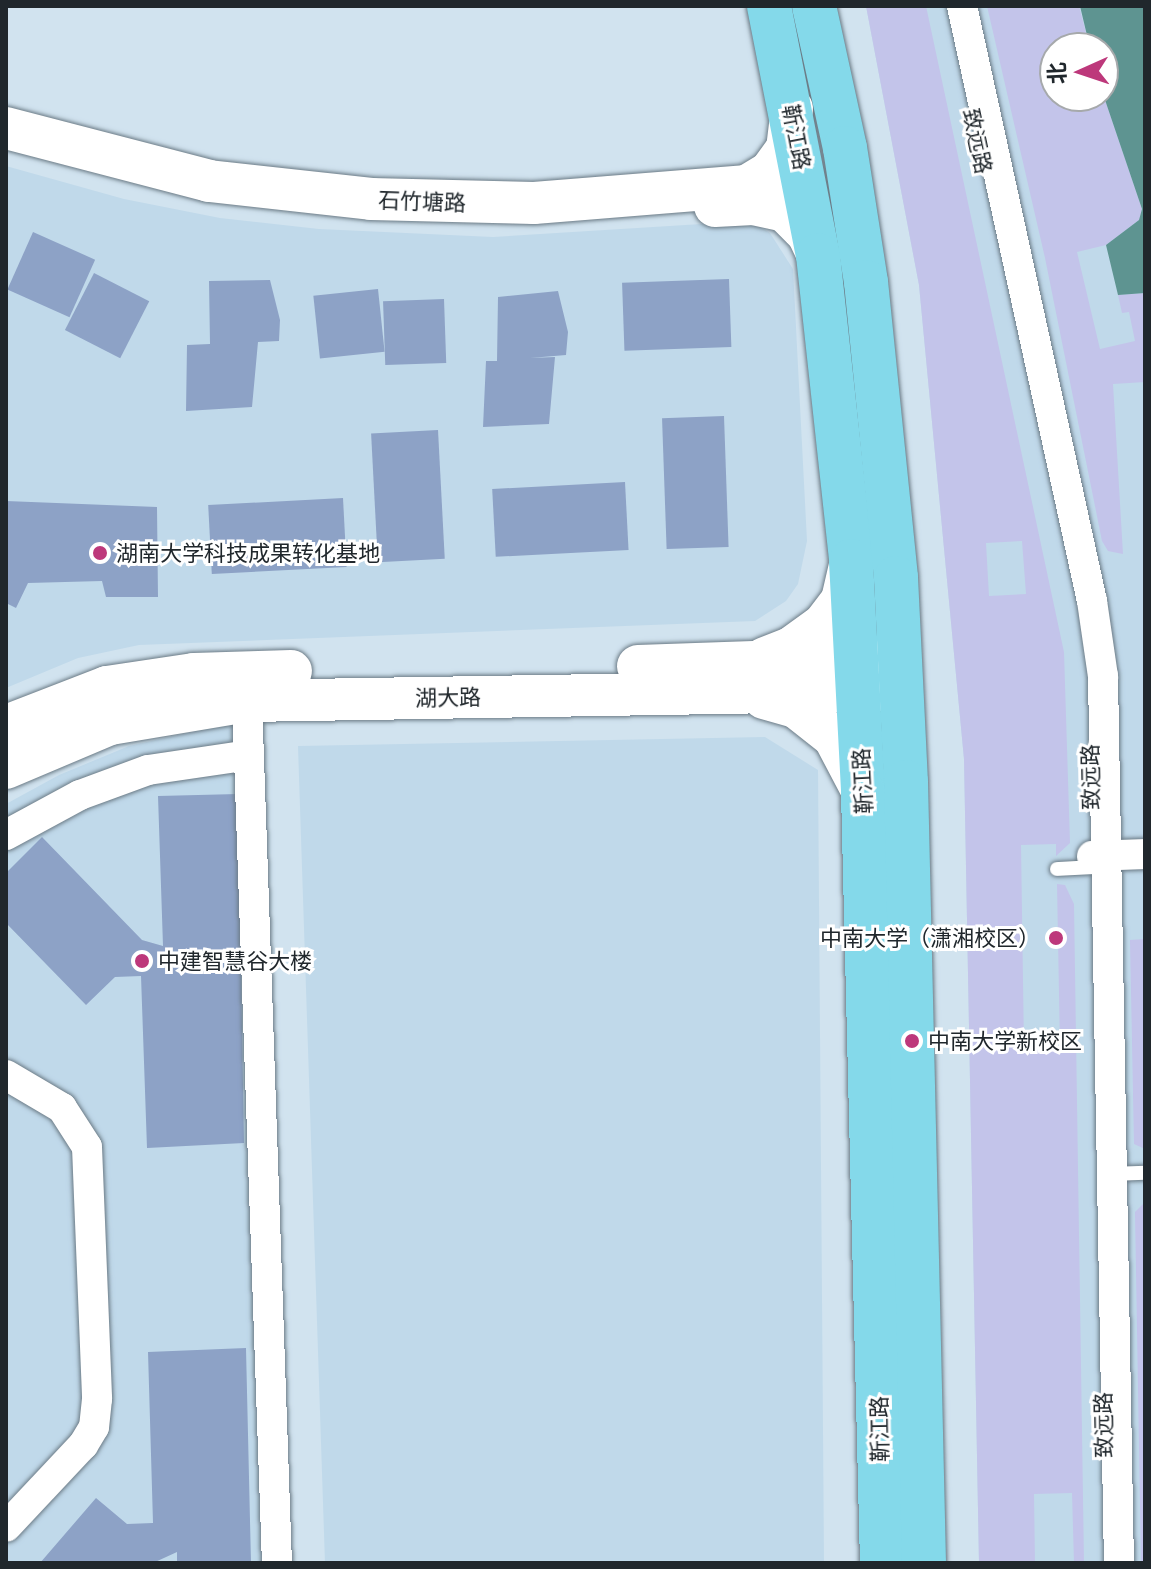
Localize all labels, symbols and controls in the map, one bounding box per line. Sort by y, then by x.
north arrow [1039,32,1119,112]
text: 北 [1042,61,1071,85]
street label: 靳江路 [778,102,816,172]
street label: 致远路 [958,106,998,176]
street label: 石竹塘路 [378,186,466,216]
place label: 湖南大学科技成果转化基地 [116,540,380,566]
marker: 湖南大学科技成果转化基地 [91,544,109,562]
street label: 湖大路 [415,683,481,711]
street label: 致远路 [1076,744,1104,810]
street label: 靳江路 [847,747,877,815]
place label: 中南大学（潇湘校区） [820,925,1040,951]
marker: 中南大学（潇湘校区） [1047,929,1065,947]
place label: 中建智慧谷大楼 [158,948,312,974]
marker: 中建智慧谷大楼 [133,952,151,970]
place label: 中南大学新校区 [928,1028,1082,1054]
marker: 中南大学新校区 [903,1032,921,1050]
street label: 致远路 [1089,1392,1117,1458]
street label: 靳江路 [865,1396,893,1462]

